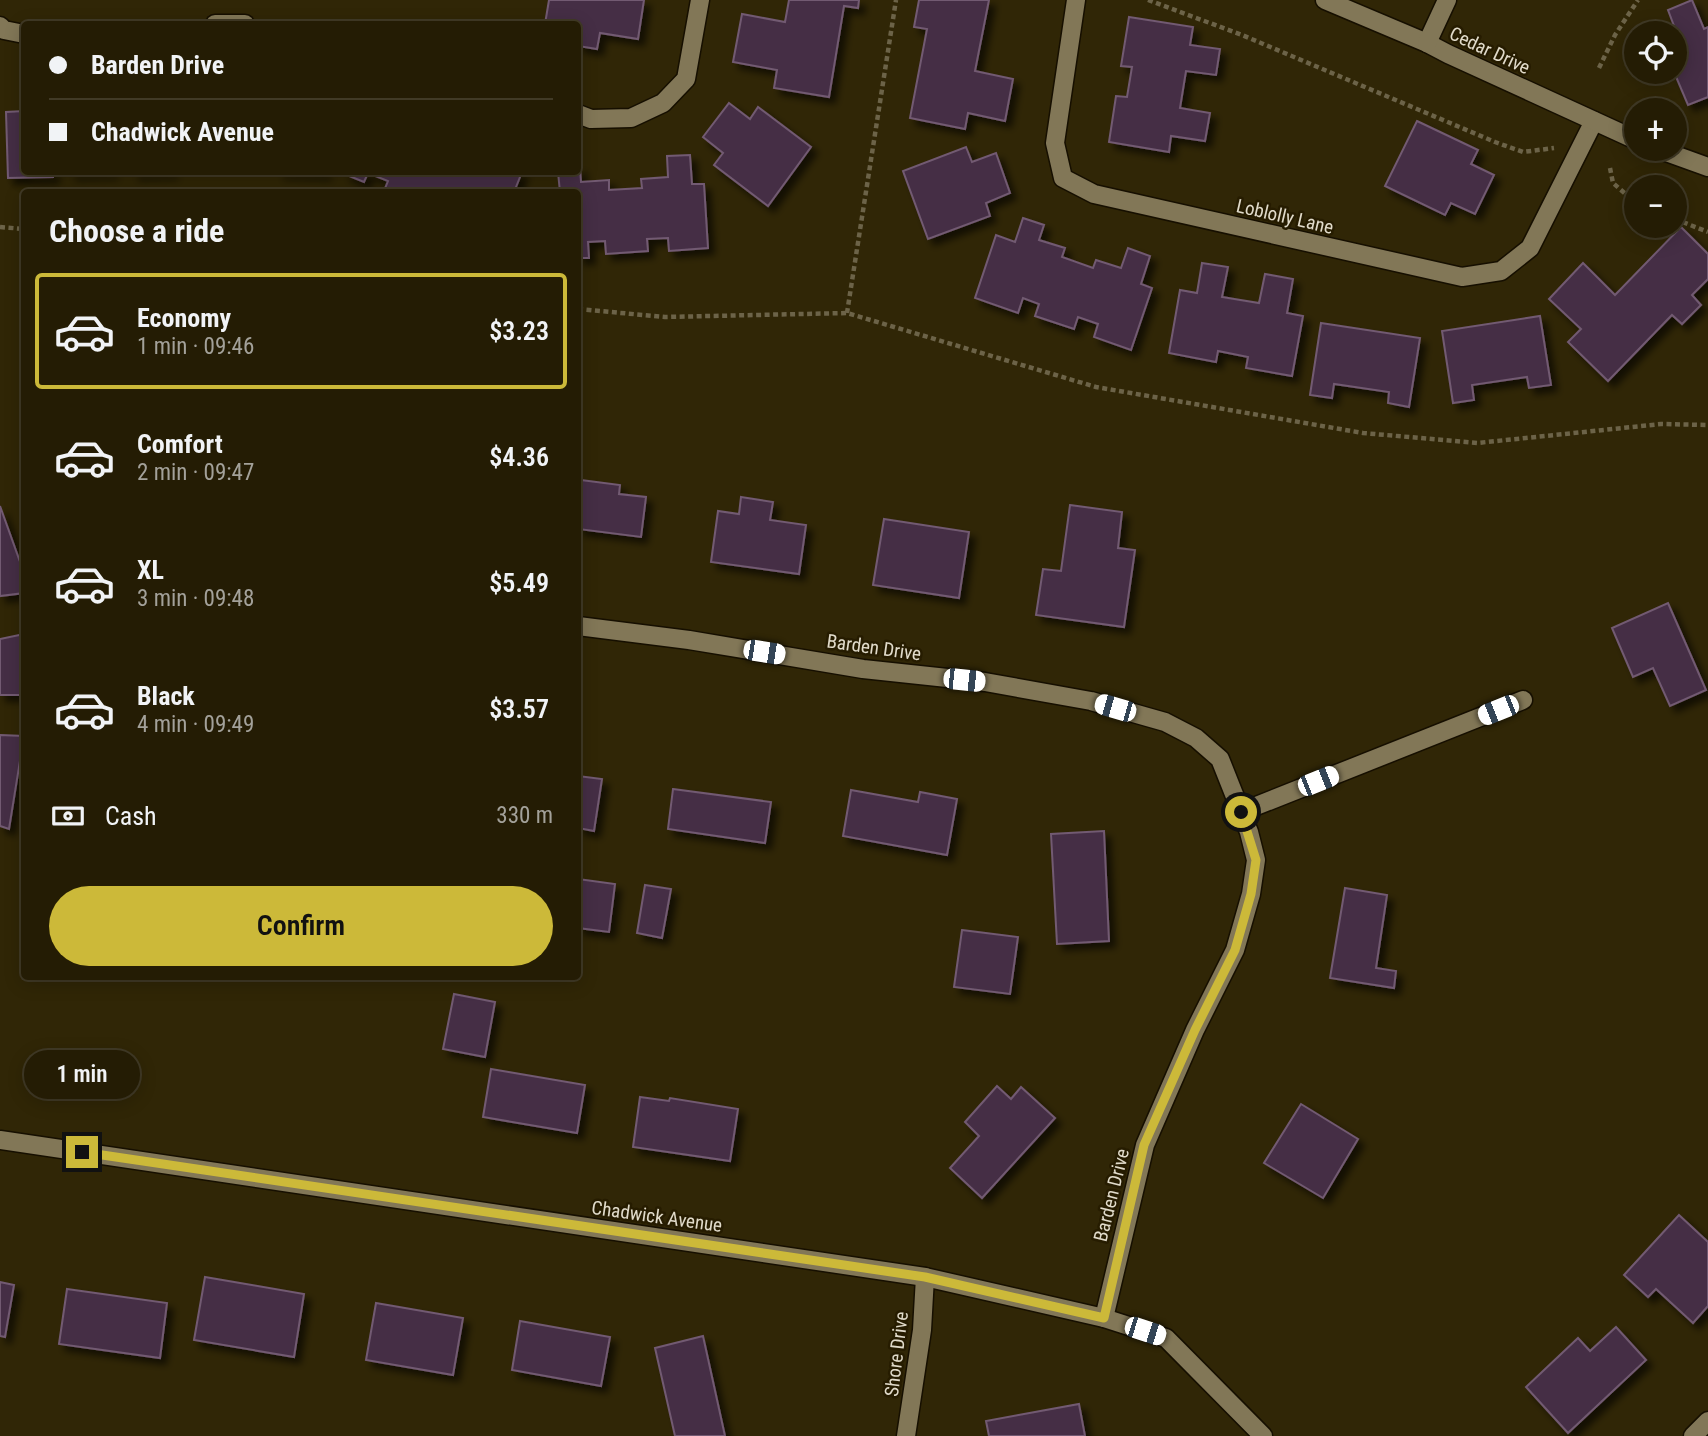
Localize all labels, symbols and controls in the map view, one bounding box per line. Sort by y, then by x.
map controls [1624,21,1687,238]
button: locate [1624,21,1687,84]
street label: Cedar Drive [1446,22,1534,79]
text: Barden Drive [91,50,224,80]
button: + [1624,98,1687,161]
text: Chadwick Avenue [91,117,274,147]
button: − [1624,175,1687,238]
street label: Loblolly Lane [1234,194,1336,239]
text: Choose a ride [49,212,224,250]
icon: car [53,300,116,363]
text: Economy [137,303,231,333]
text: $3.23 [489,316,549,346]
text: 1 min · 09:46 [137,333,254,360]
icon: car [53,426,116,489]
text: Comfort [137,429,223,459]
text: $4.36 [489,442,549,472]
text: 2 min · 09:47 [137,459,254,486]
icon: car [53,552,116,615]
text: XL [137,555,164,585]
text: $5.49 [489,568,549,598]
text: 3 min · 09:48 [137,585,254,612]
street label: Barden Drive [825,630,923,665]
car [742,638,787,666]
car [943,667,986,693]
icon: car [53,678,116,741]
text: Black [137,681,195,711]
car [1092,692,1139,724]
car [1475,692,1522,728]
text: $3.57 [489,694,549,724]
text: 4 min · 09:49 [137,711,254,738]
car [1295,763,1342,799]
route start [1225,796,1257,828]
icon: cash [49,797,87,835]
text: Cash [105,801,157,831]
text: 330 m [496,802,553,829]
button: Confirm [49,886,553,966]
callout: 1 min [24,1050,140,1100]
text: 1 min [57,1061,107,1088]
route end [66,1136,98,1168]
street label: Barden Drive [1089,1146,1134,1244]
street label: Chadwick Avenue [590,1196,724,1237]
street label: Shore Drive [880,1310,913,1398]
car [1122,1315,1169,1347]

